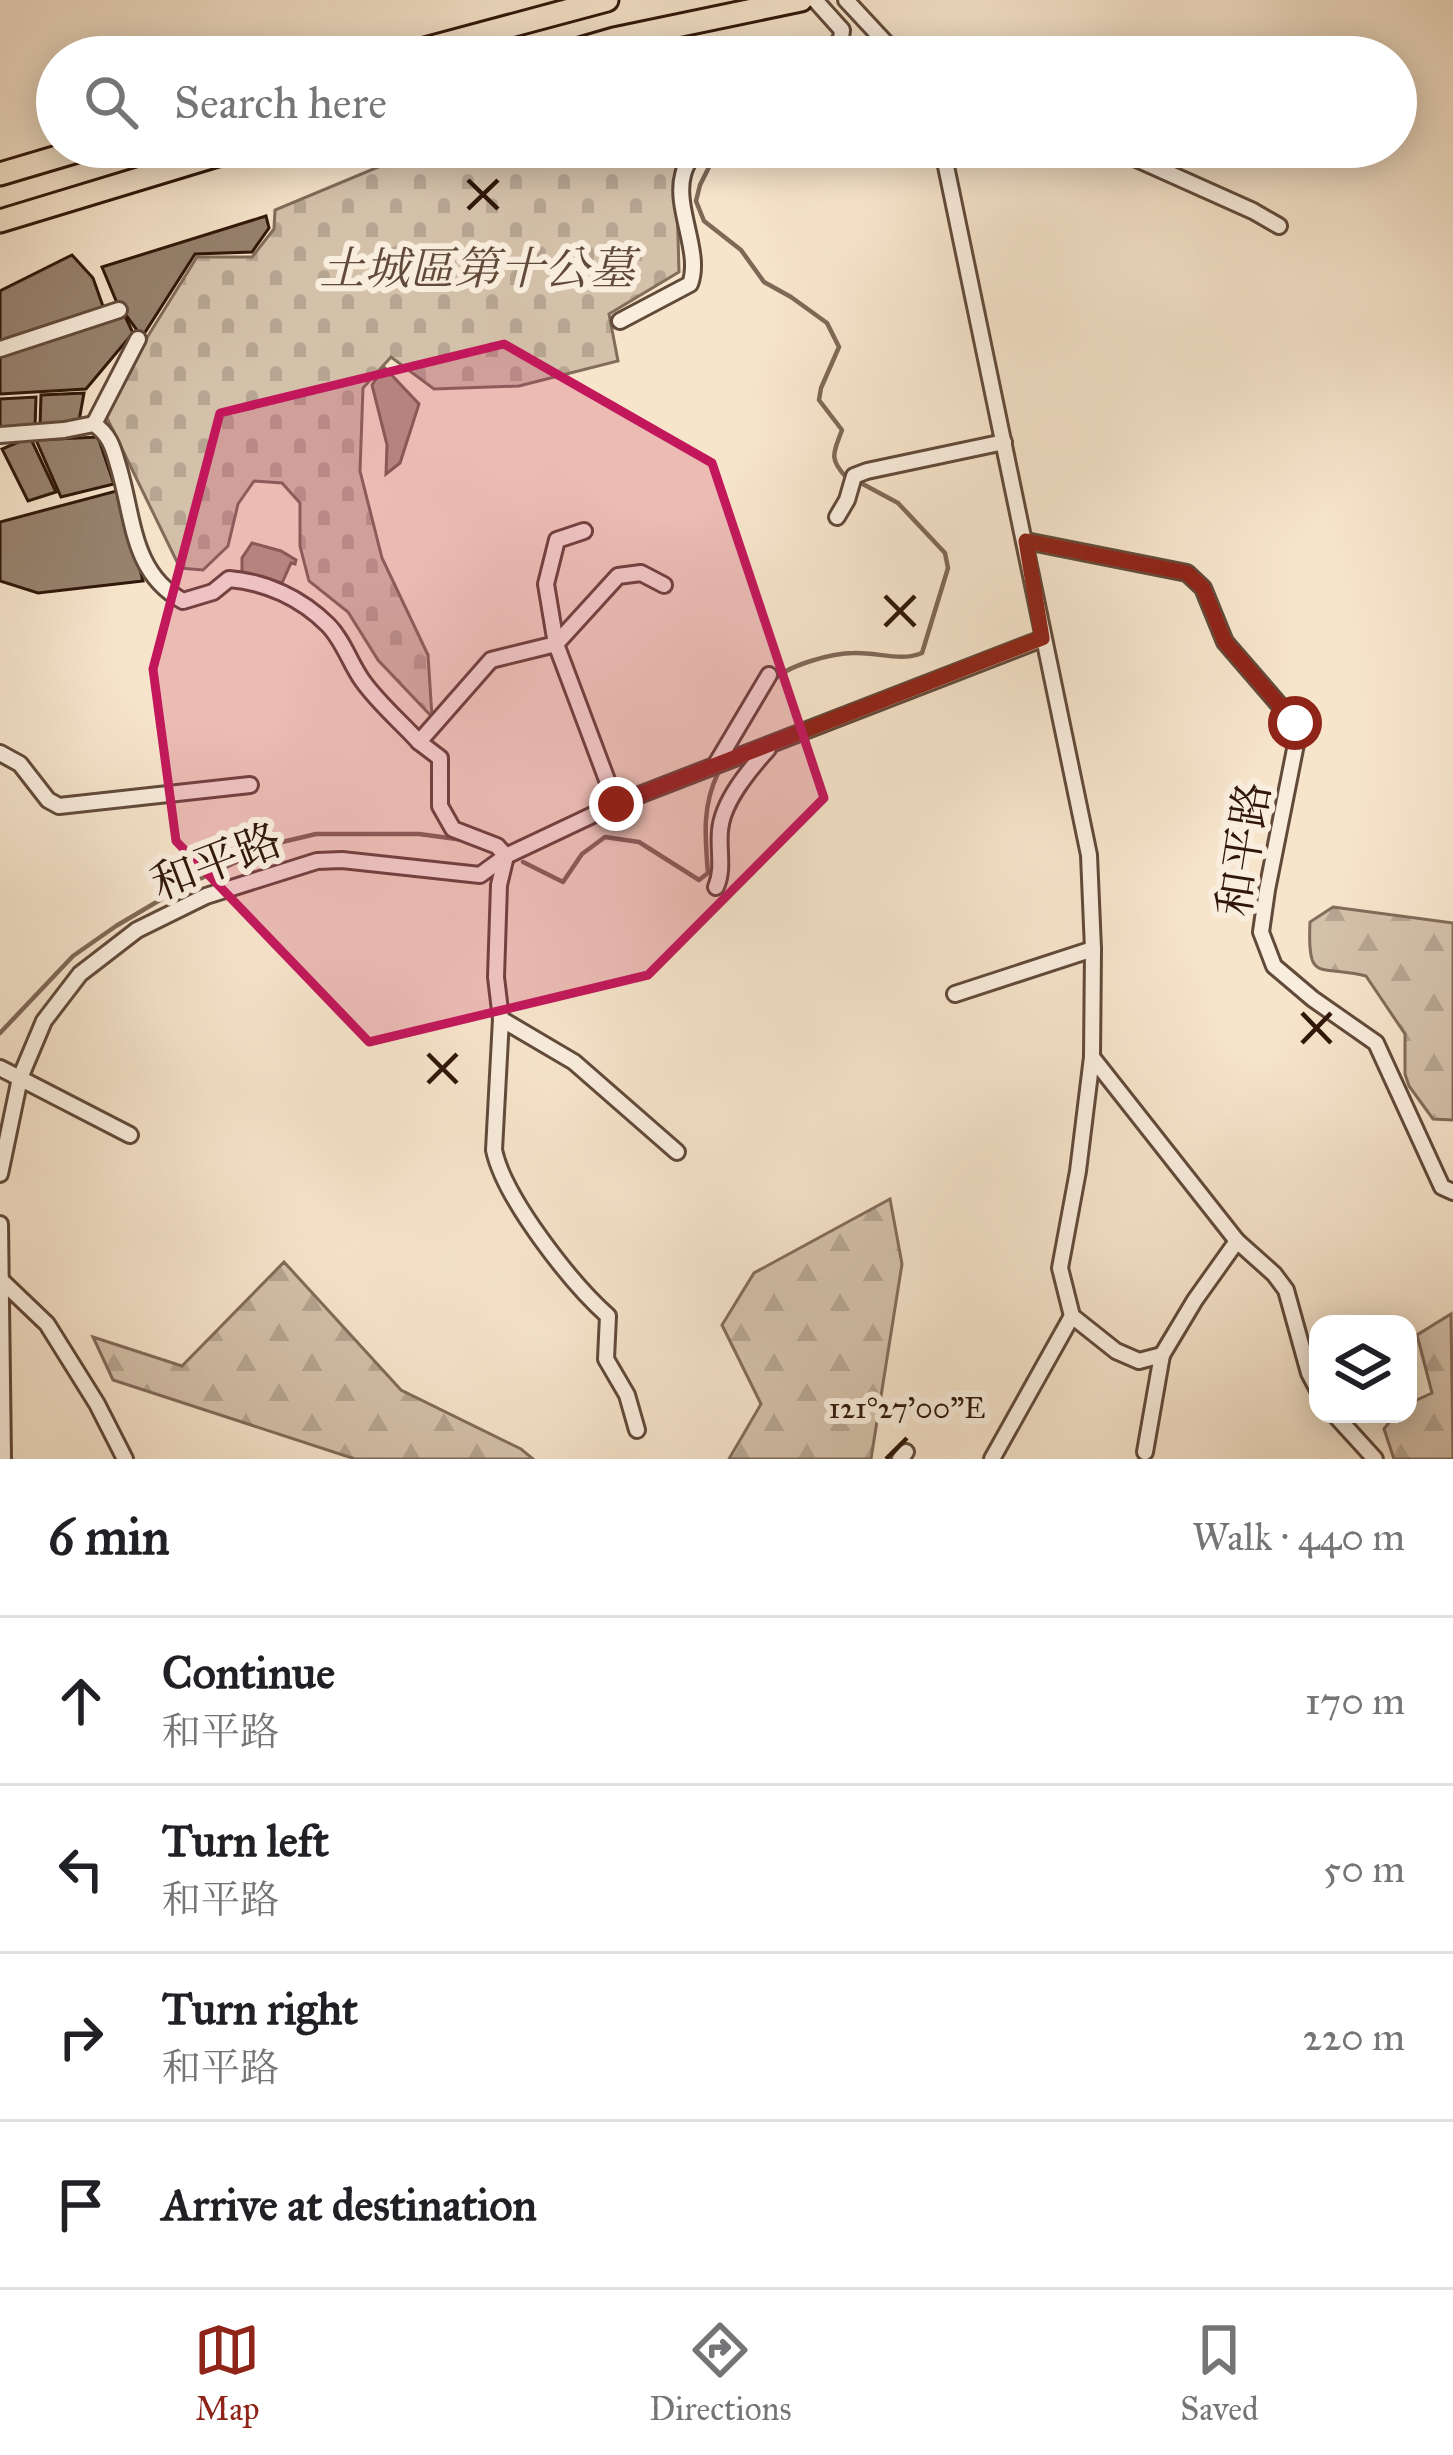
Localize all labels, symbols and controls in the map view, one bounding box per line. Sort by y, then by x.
search box [36,36,1417,168]
icon: search [78,69,144,135]
text: Search here [174,75,387,130]
park label: 土城區第十公墓 [319,241,641,296]
route start [1268,696,1322,750]
route end [589,777,643,831]
street label: 和平路 [1206,778,1281,920]
street label: 和平路 [143,812,289,911]
map controls [1309,1315,1417,1423]
button: layers [1309,1315,1417,1423]
text: 121°27'00"E [828,1390,986,1426]
text: 6 min [48,1506,170,1568]
text: Walk · 440 m [1192,1513,1405,1561]
text: Continue [162,1645,335,1700]
icon: ahead [48,1668,114,1734]
text: 170 m [1305,1677,1405,1725]
text: 和平路 [162,1708,279,1756]
text: Turn left [162,1813,329,1868]
icon: left [48,1836,114,1902]
text: 50 m [1323,1845,1405,1893]
text: 和平路 [162,1876,279,1924]
text: Turn right [162,1981,358,2036]
icon: right [48,2004,114,2070]
text: 220 m [1303,2013,1405,2061]
text: 和平路 [162,2044,279,2092]
icon: arrive [48,2172,114,2238]
text: Arrive at destination [162,2177,537,2232]
tab: Map [194,2317,260,2429]
tab: Directions [649,2317,791,2429]
tab: Saved [1180,2317,1259,2429]

